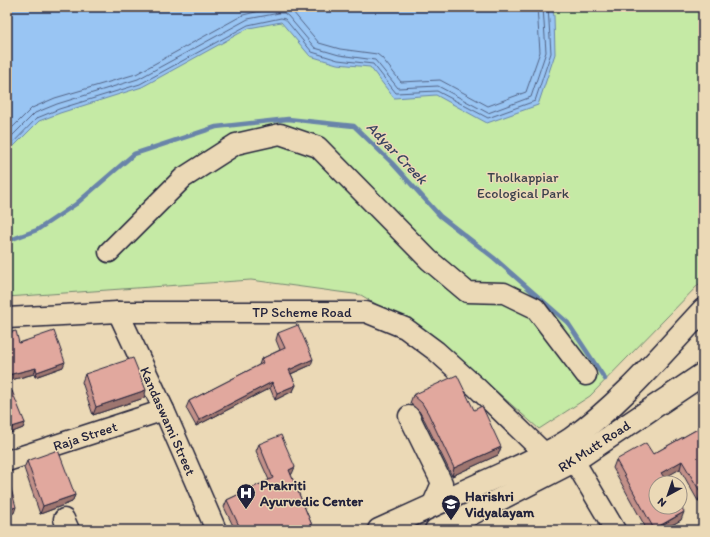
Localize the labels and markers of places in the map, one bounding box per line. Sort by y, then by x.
place label: Prakriti Ayurvedic Center [259,477,364,510]
hospital icon: Prakriti Ayurvedic Center [235,482,257,510]
place label: Harishri Vidyalayam [465,488,535,521]
school or university icon: Harishri Vidyalayam [440,493,462,521]

